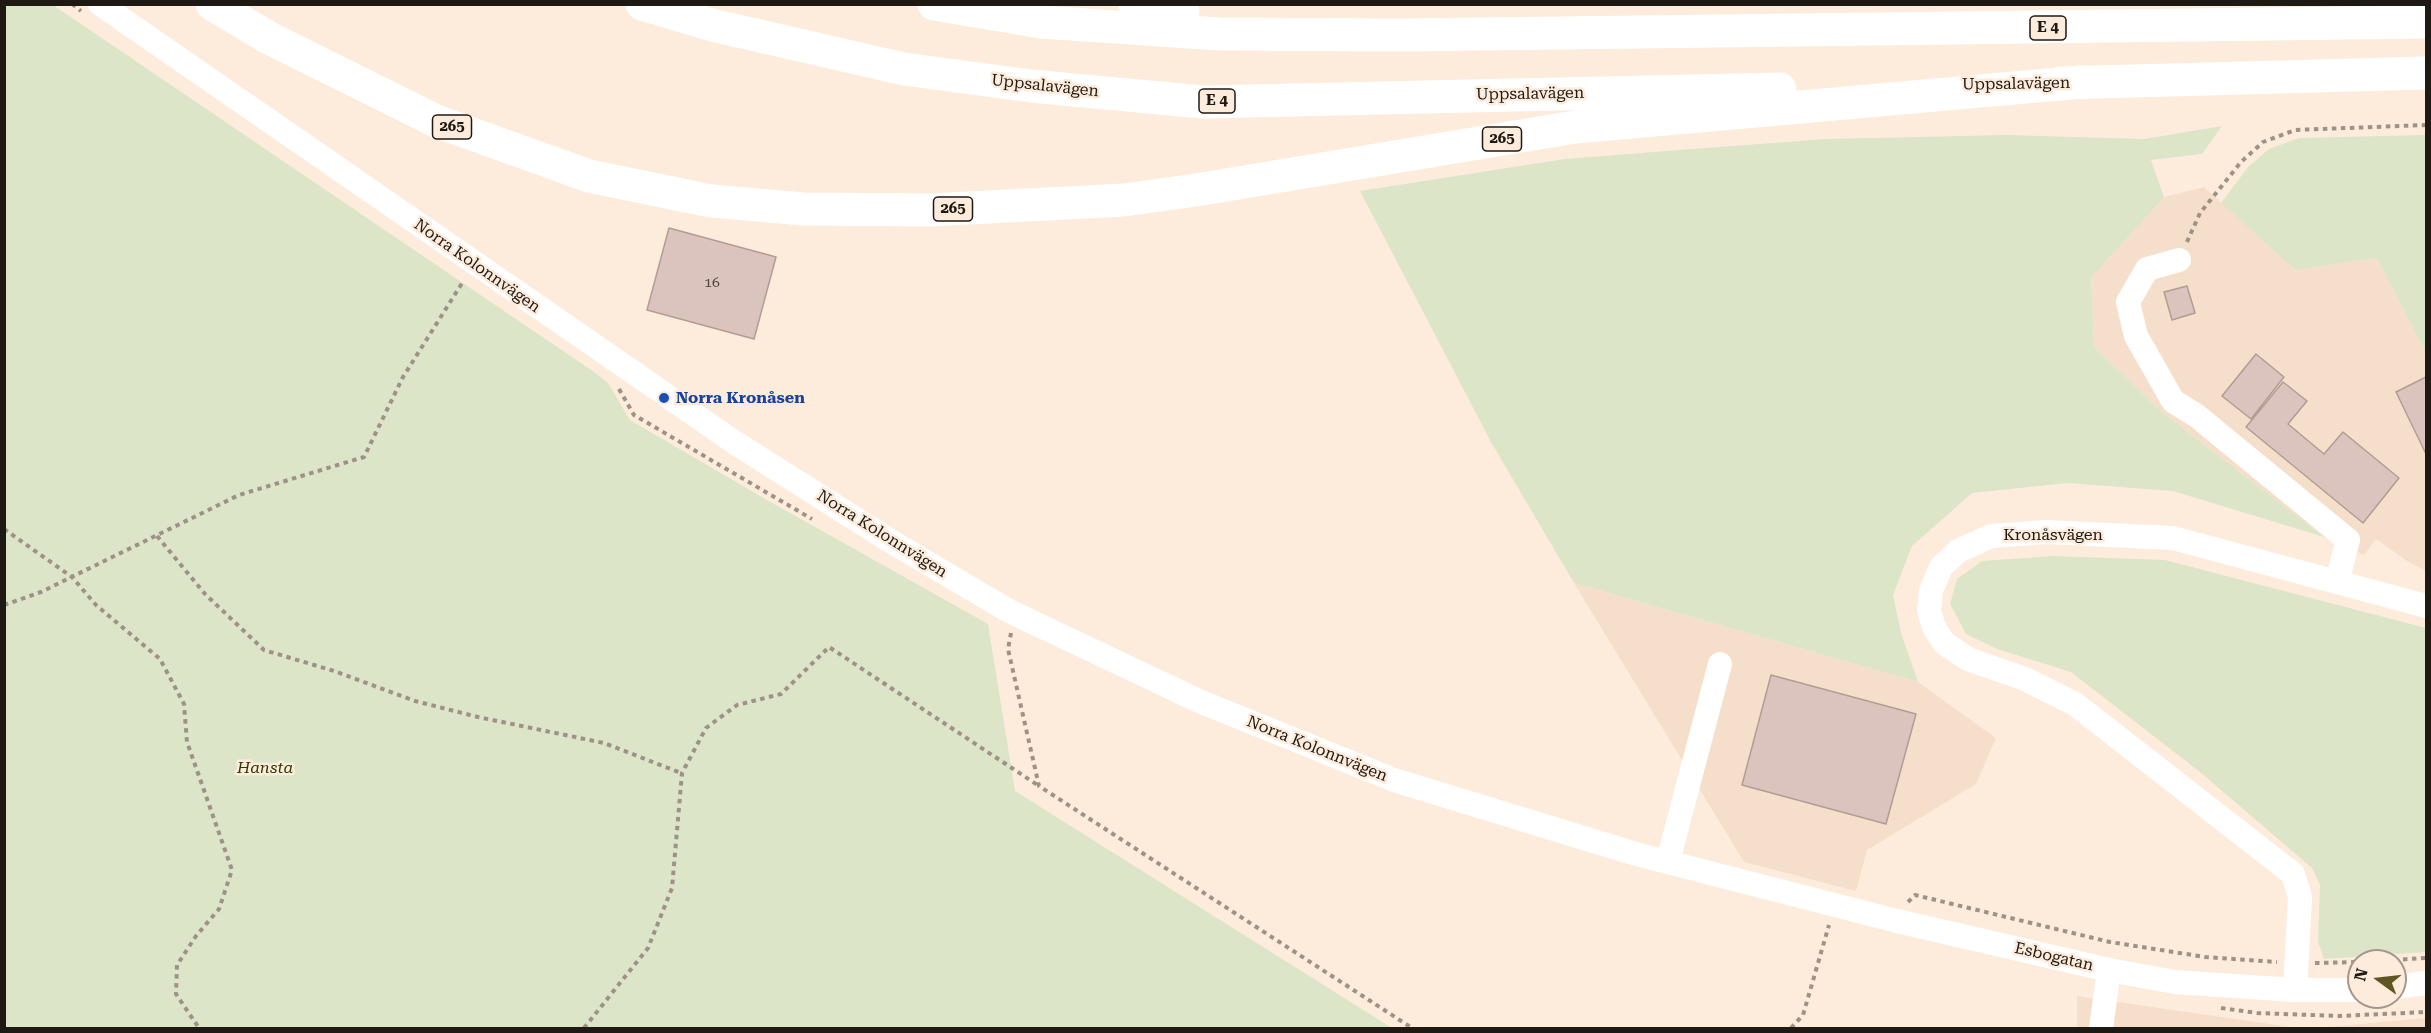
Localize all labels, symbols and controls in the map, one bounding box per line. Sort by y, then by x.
road number: E 4 [2030,16,2066,40]
street label: Uppsalavägen [990,71,1100,101]
street label: Uppsalavägen [1962,73,2070,95]
street label: Uppsalavägen [1476,83,1584,105]
road number: E 4 [1199,89,1235,113]
road number: 265 [432,115,472,139]
road number: 265 [1482,127,1522,151]
road number: 265 [934,197,972,221]
street label: Norra Kolonnvägen [410,215,544,317]
house number: 16 [704,275,720,291]
place label: Norra Kronåsen [676,388,805,408]
marker: Norra Kronåsen [657,391,671,405]
street label: Norra Kolonnvägen [813,486,951,582]
street label: Kronåsvägen [2003,525,2103,545]
street label: Norra Kolonnvägen [1244,712,1390,786]
park label: Hansta [237,758,293,778]
street label: Esbogatan [2013,939,2095,975]
north arrow [2347,949,2407,1009]
text: N [2350,966,2372,983]

